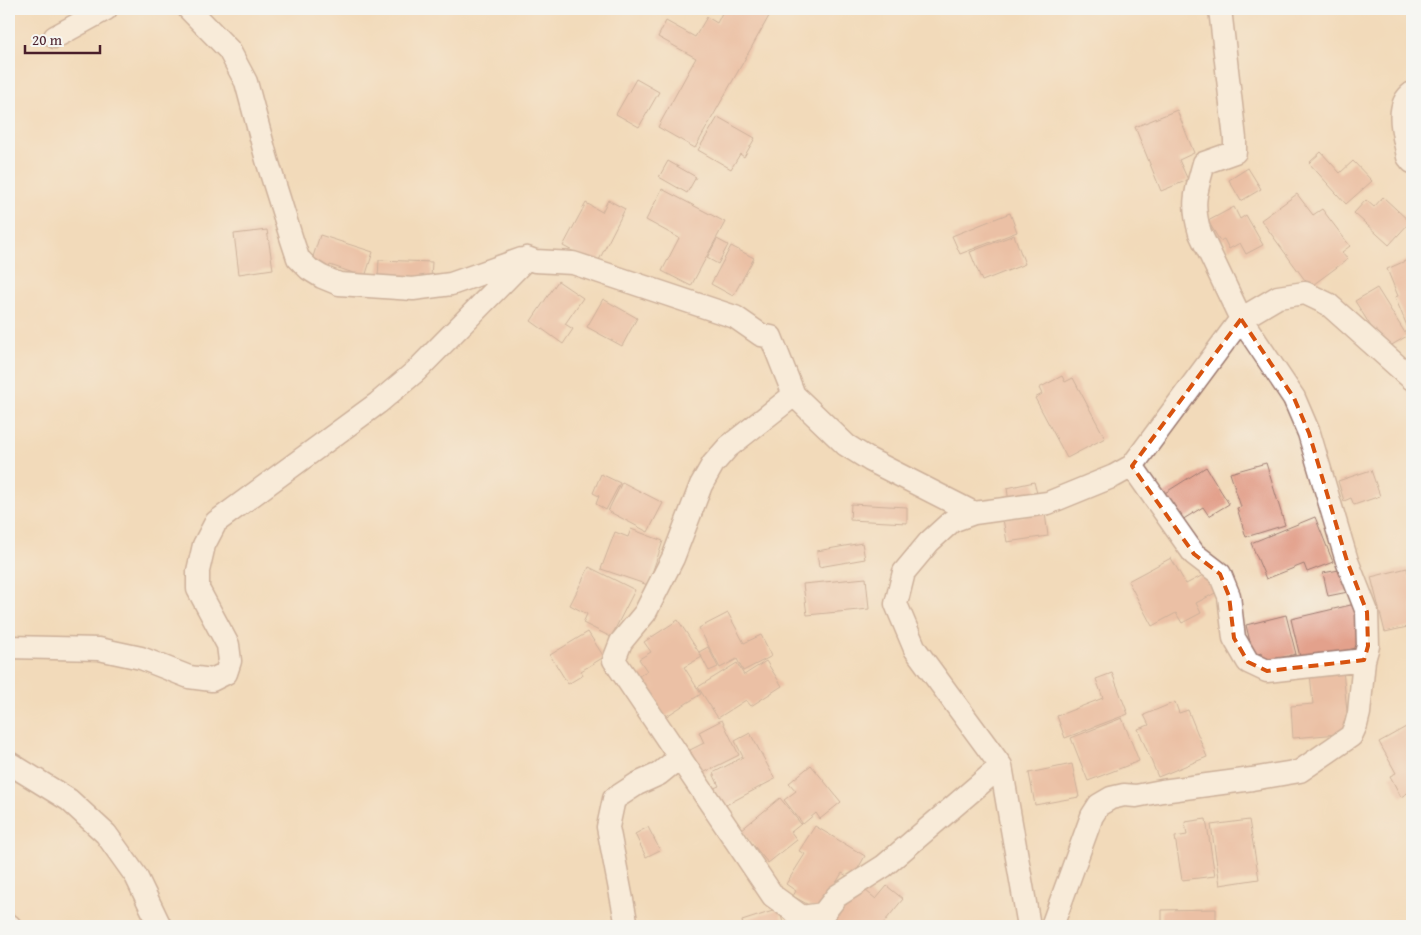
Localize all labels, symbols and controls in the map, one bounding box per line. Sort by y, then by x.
scale bar [25,22,100,54]
text: 20 m [32,29,63,50]

